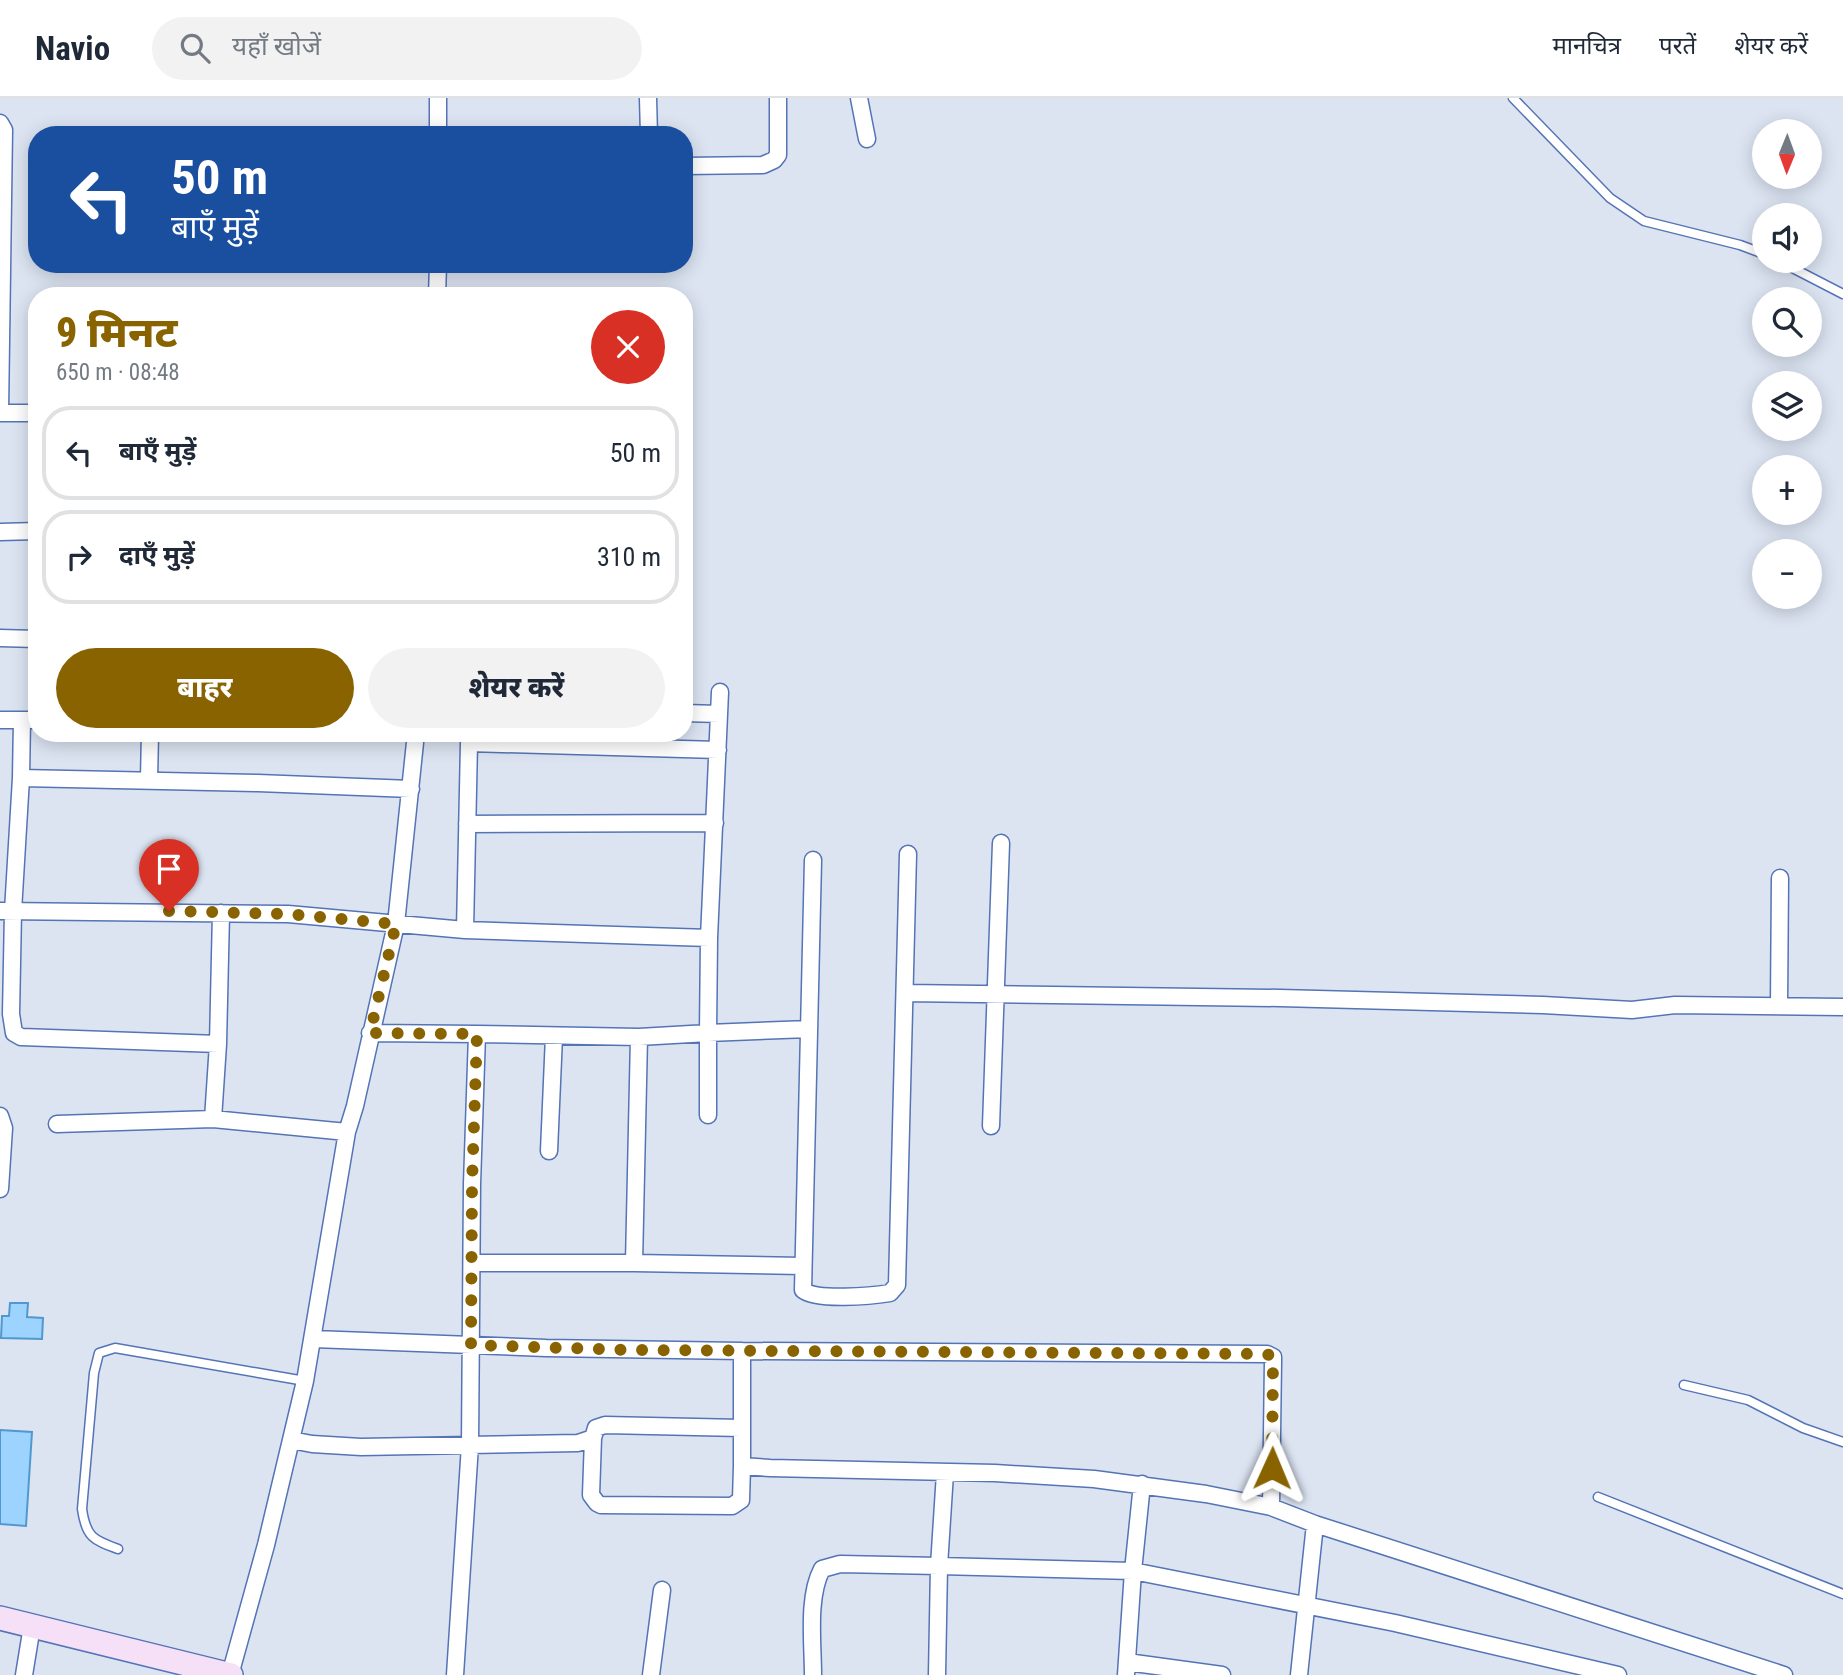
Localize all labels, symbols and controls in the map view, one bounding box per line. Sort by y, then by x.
search box [152,17,642,80]
text: Navio [35,29,110,68]
icon: search [176,29,214,67]
text: यहाँ खोजें [232,31,321,61]
text: मानचित्र [1552,32,1621,60]
text: परतें [1659,32,1696,60]
text: शेयर करें [1734,32,1808,60]
north arrow [1752,119,1822,189]
map controls [1752,119,1822,609]
text: 50 m [171,149,268,206]
icon: left [56,154,147,245]
button: sound [1752,203,1822,273]
text: बाएँ मुड़ें [171,208,259,246]
button: search [1752,287,1822,357]
text: 9 मिनट [56,308,177,357]
button: close [591,310,665,384]
text: 650 m · 08:48 [56,359,180,386]
button: layers [1752,371,1822,441]
icon: left [60,434,98,472]
text: बाएँ मुड़ें [119,436,196,466]
text: 50 m [610,438,661,468]
button: + [1752,455,1822,525]
icon: right [60,538,98,576]
button: − [1752,539,1822,609]
text: दाएँ मुड़ें [119,540,195,570]
text: 310 m [597,542,661,572]
button: बाहर [56,648,354,728]
button: शेयर करें [368,648,665,728]
pin [139,839,199,911]
icon: arrive [150,850,188,888]
position arrow [1235,1431,1309,1505]

